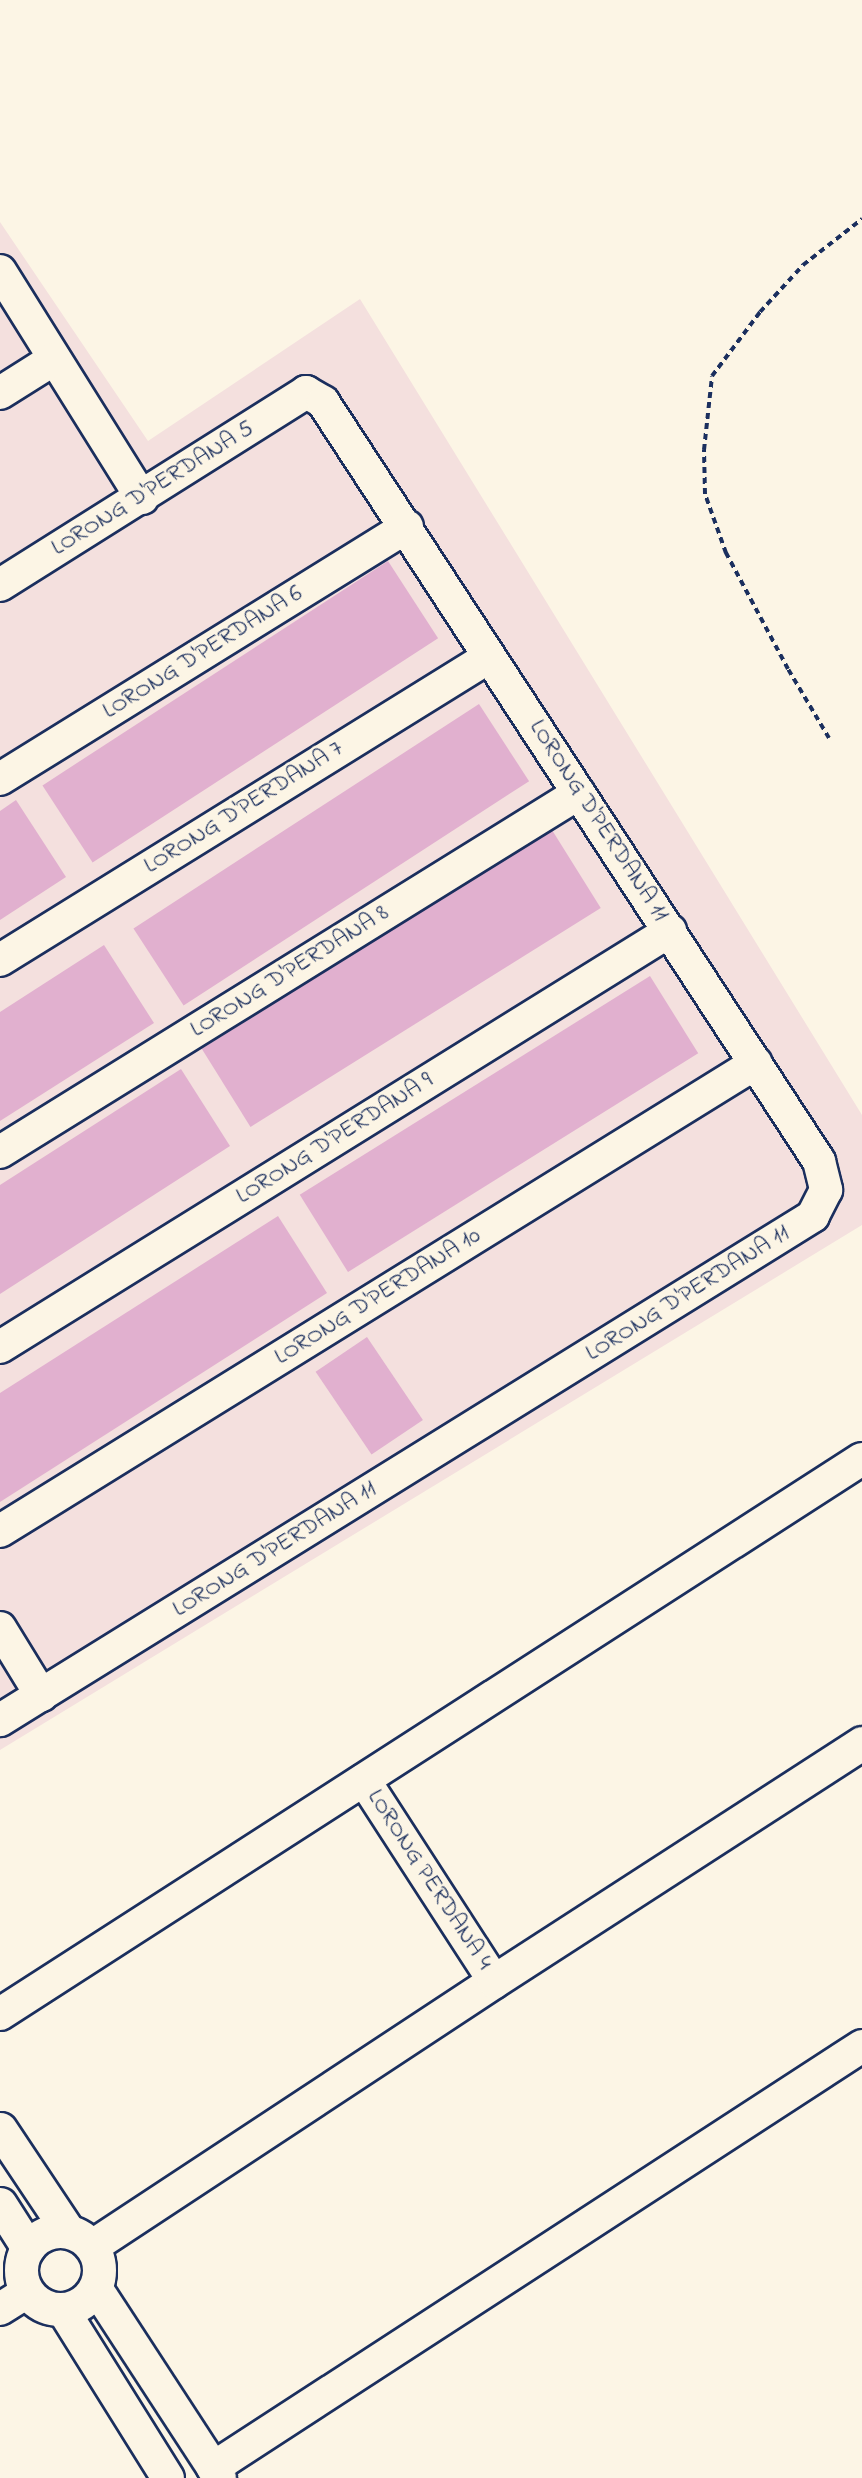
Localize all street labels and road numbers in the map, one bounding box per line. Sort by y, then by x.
street label: LORONG D'PERDANA 5 [46,415,260,563]
street label: LORONG D'PERDANA 6 [98,580,308,726]
street label: LORONG D'PERDANA 11 [522,715,674,927]
street label: LORONG D'PERDANA 7 [139,735,349,881]
street label: LORONG D'PERDANA 8 [185,899,395,1045]
street label: LORONG D'PERDANA 9 [231,1067,439,1211]
street label: LORONG D'PERDANA 11 [581,1220,795,1368]
street label: LORONG D'PERDANA 10 [270,1222,486,1372]
street label: LORONG D'PERDANA 11 [168,1476,382,1624]
street label: LORONG PERDANA 4 [360,1784,498,1976]

